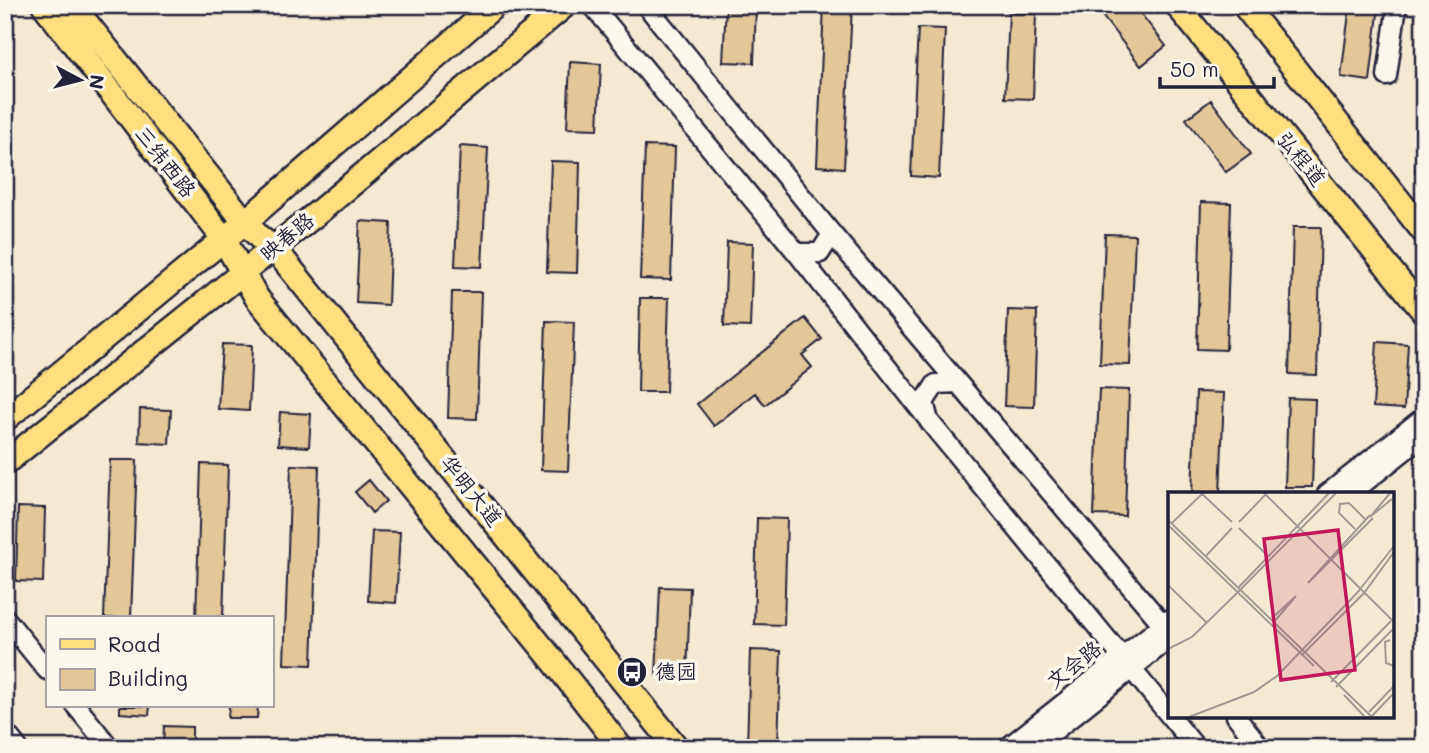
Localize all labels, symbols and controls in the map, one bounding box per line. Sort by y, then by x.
north arrow [46,46,116,116]
scale bar [1160,46,1273,90]
text: 50 m [1170,55,1219,82]
text: N [84,73,111,91]
street label: 三纬西路 [130,120,203,202]
street label: 弘程道 [1272,125,1332,191]
street label: 映春路 [253,206,319,266]
street label: 华明大道 [435,449,509,531]
inset map [1168,492,1394,718]
legend [46,616,273,708]
text: Road [108,630,160,657]
street label: 文会路 [1040,634,1106,694]
bus stop icon: 德园 [615,655,649,689]
place label: 德园 [655,657,697,684]
text: Building [108,664,188,691]

